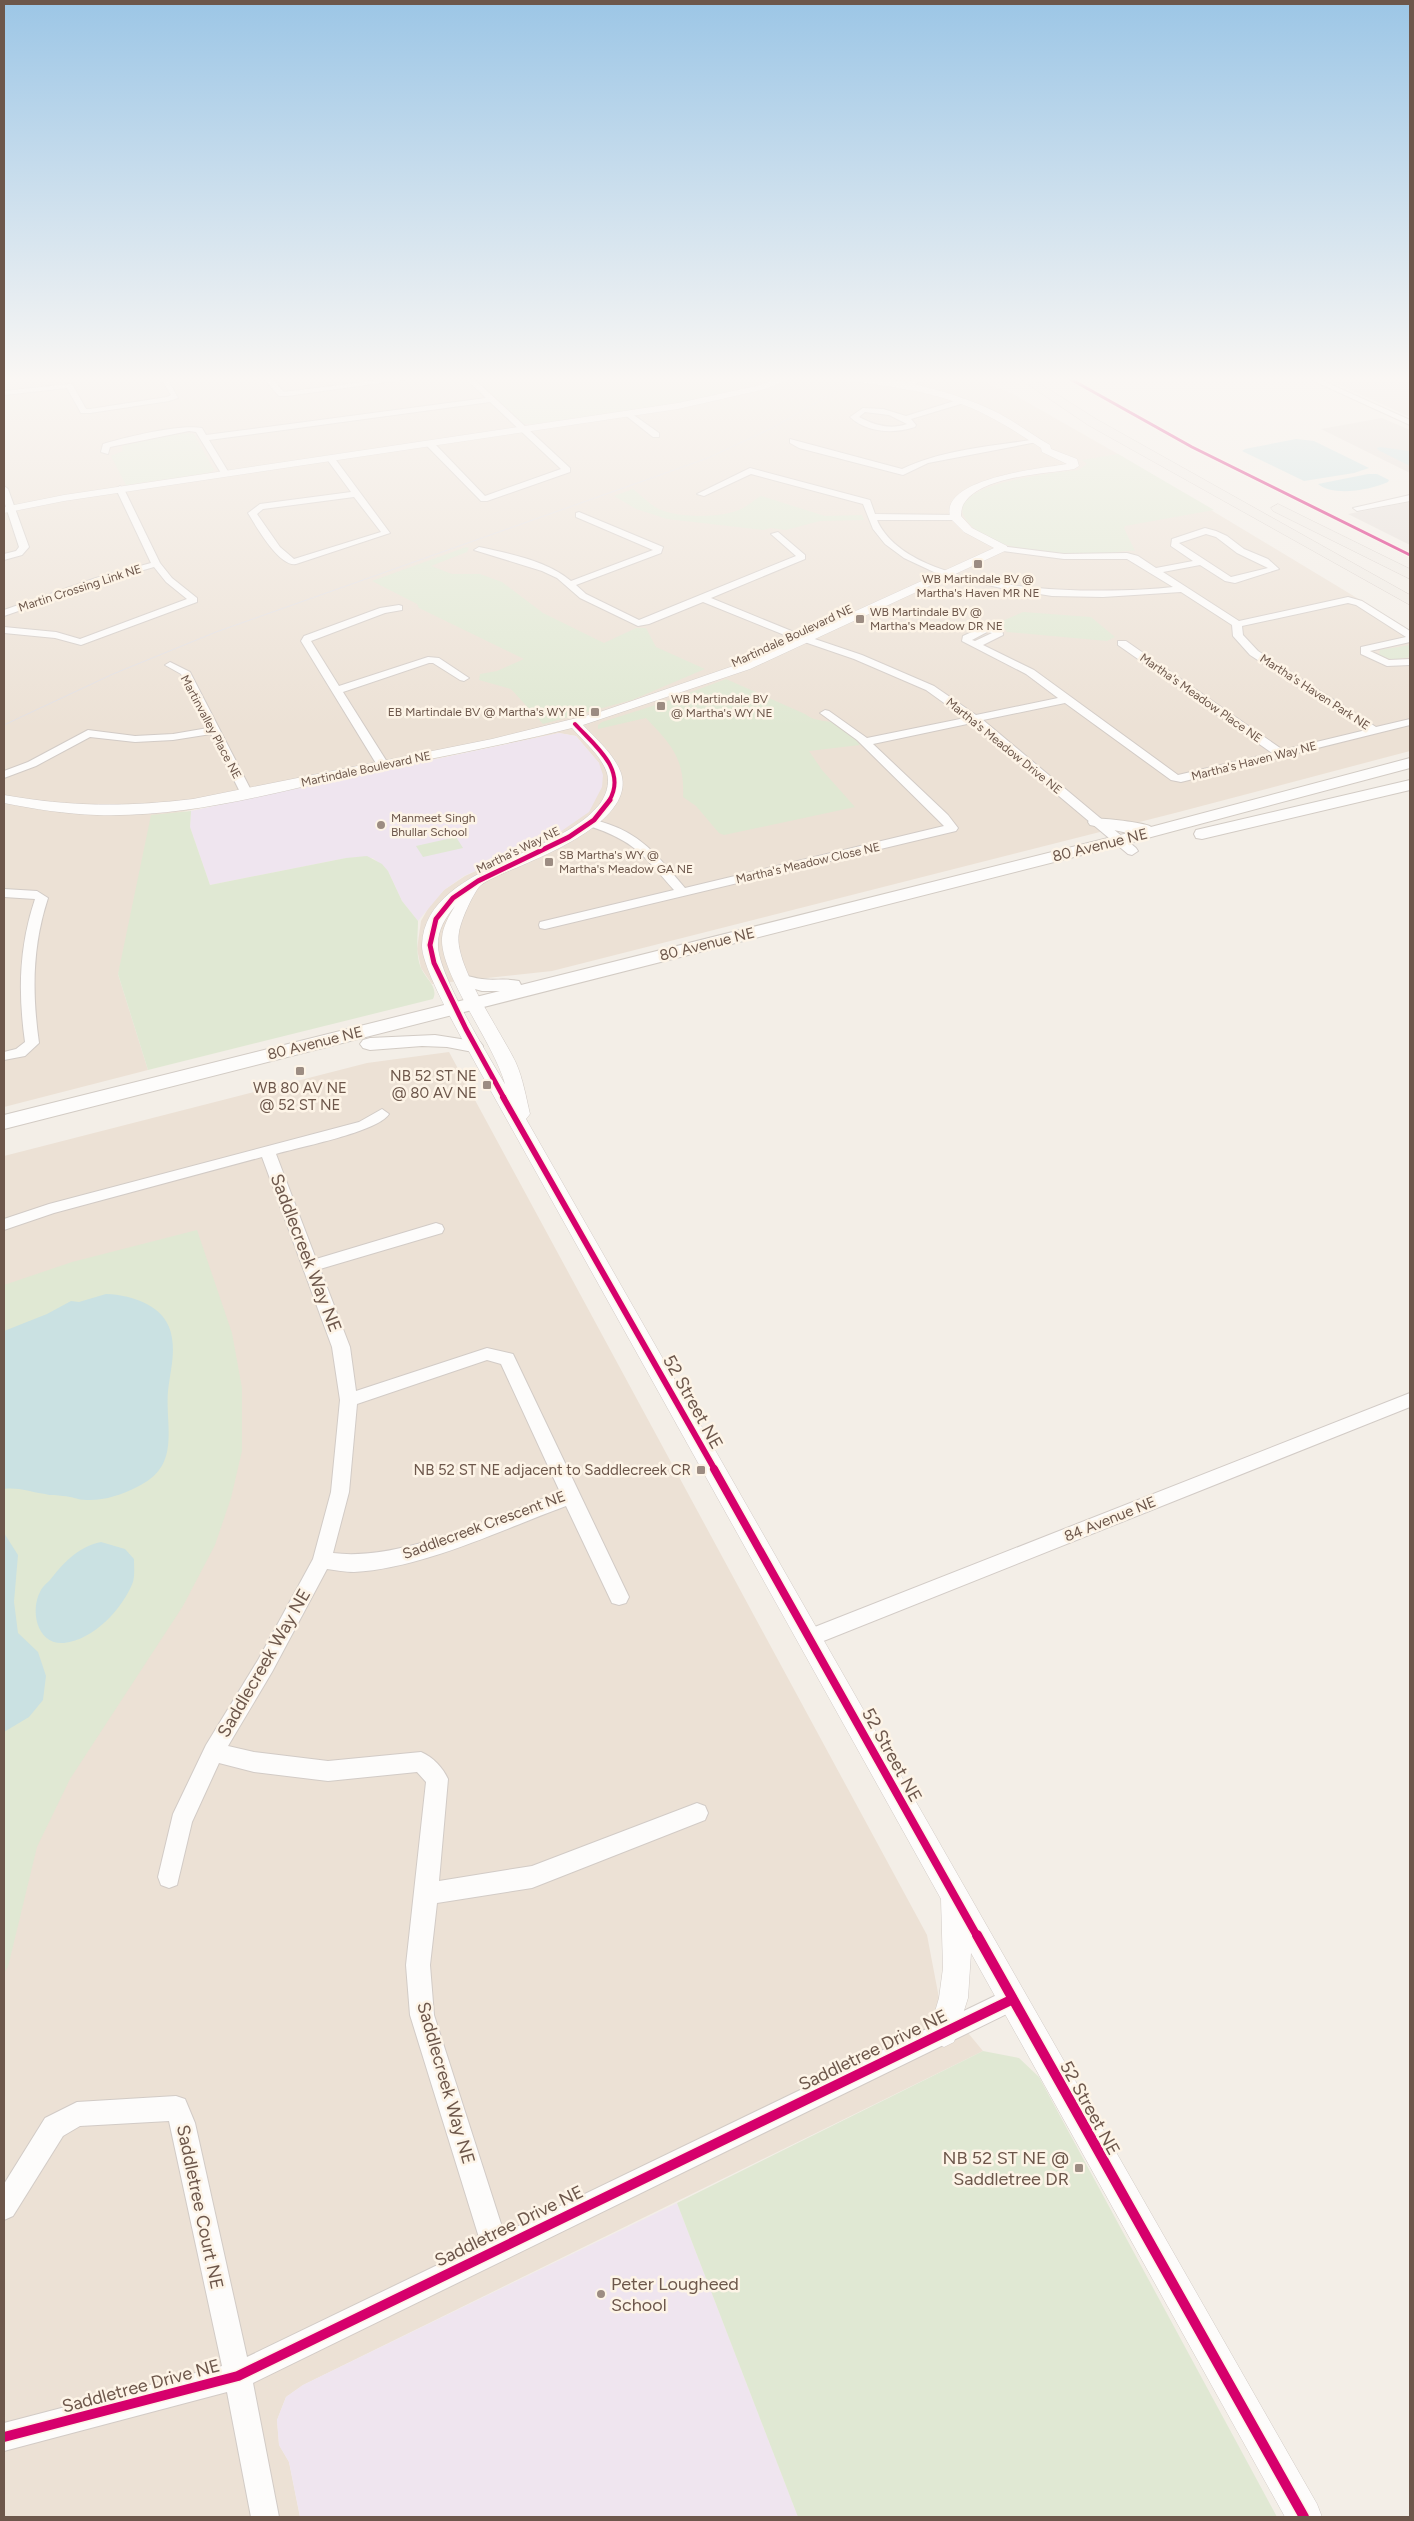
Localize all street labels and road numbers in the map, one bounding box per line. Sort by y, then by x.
street label: Martin Crossing Link NE [17,561,143,615]
street label: Martindale Boulevard NE [729,602,855,670]
street label: Martha's Meadow Place NE [1137,650,1265,746]
street label: Martha's Haven Park NE [1257,651,1373,733]
street label: Martinvalley Place NE [178,673,244,781]
street label: Martha's Meadow Drive NE [943,695,1065,797]
street label: Martha's Haven Way NE [1190,739,1318,783]
street label: Martindale Boulevard NE [300,748,432,790]
street label: Martha's Way NE [474,824,562,876]
street label: 80 Avenue NE [1051,824,1149,866]
street label: Martha's Meadow Close NE [735,840,881,886]
street label: 80 Avenue NE [658,923,756,965]
street label: 80 Avenue NE [266,1022,364,1064]
street label: Saddlecreek Way NE [266,1171,346,1335]
street label: 52 Street NE [658,1351,728,1453]
street label: Saddlecreek Crescent NE [400,1487,568,1563]
street label: 84 Avenue NE [1062,1492,1158,1546]
street label: Saddlecreek Way NE [213,1585,315,1741]
street label: 52 Street NE [857,1704,927,1806]
street label: Saddlecreek Way NE [412,1999,480,2167]
street label: Saddletree Drive NE [795,2004,951,2096]
street label: 52 Street NE [1055,2057,1125,2159]
street label: Saddletree Court NE [172,2123,228,2291]
street label: Saddletree Drive NE [431,2180,587,2272]
street label: Saddletree Drive NE [60,2354,222,2418]

